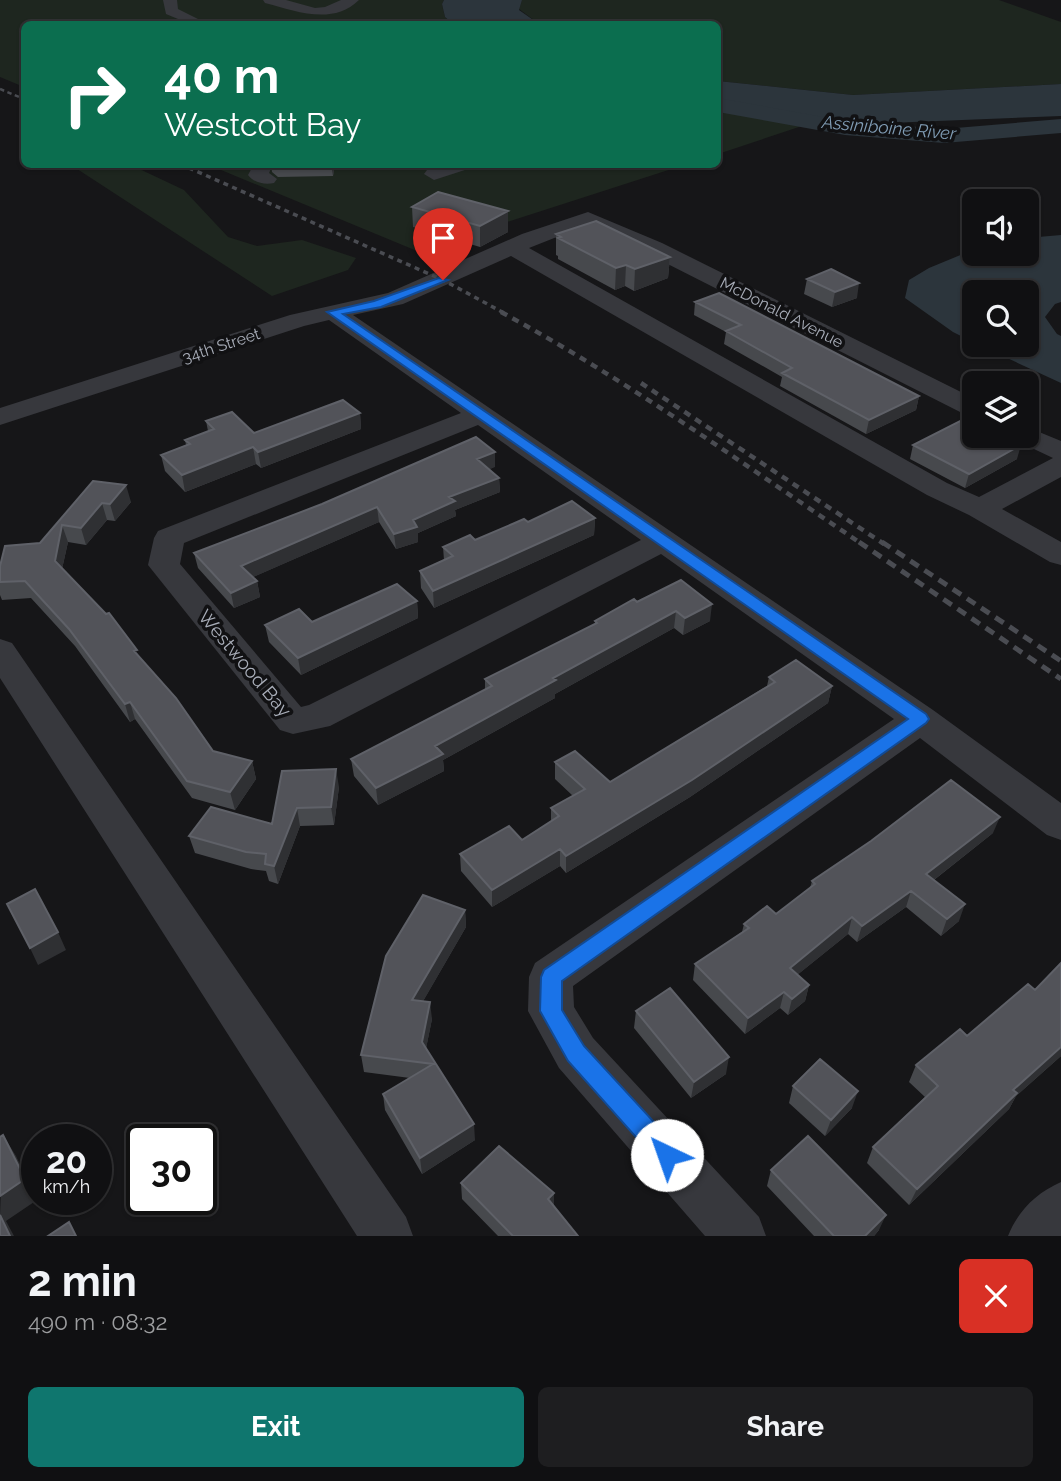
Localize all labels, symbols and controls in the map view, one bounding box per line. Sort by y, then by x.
text: 40 m [164,47,279,104]
icon: right [49,49,140,140]
text: Westcott Bay [164,106,361,143]
water label: Assiniboine River [820,111,958,144]
map controls [962,189,1039,448]
button: sound [962,189,1039,266]
pin [413,208,473,280]
icon: arrive [424,219,462,257]
street label: McDonald Avenue [717,273,847,352]
button: search [962,280,1039,357]
street label: 34th Street [180,324,263,367]
button: layers [962,371,1039,448]
street label: Westwood Bay [194,605,296,721]
position arrow [630,1118,704,1192]
speed limit sign: 30 [126,1124,217,1215]
text: 20 [46,1140,87,1181]
text: km/h [43,1176,90,1197]
text: 2 min [28,1257,137,1306]
button: close [959,1259,1033,1333]
text: 490 m · 08:32 [28,1308,168,1335]
button: Exit [28,1387,524,1467]
button: Share [538,1387,1033,1467]

